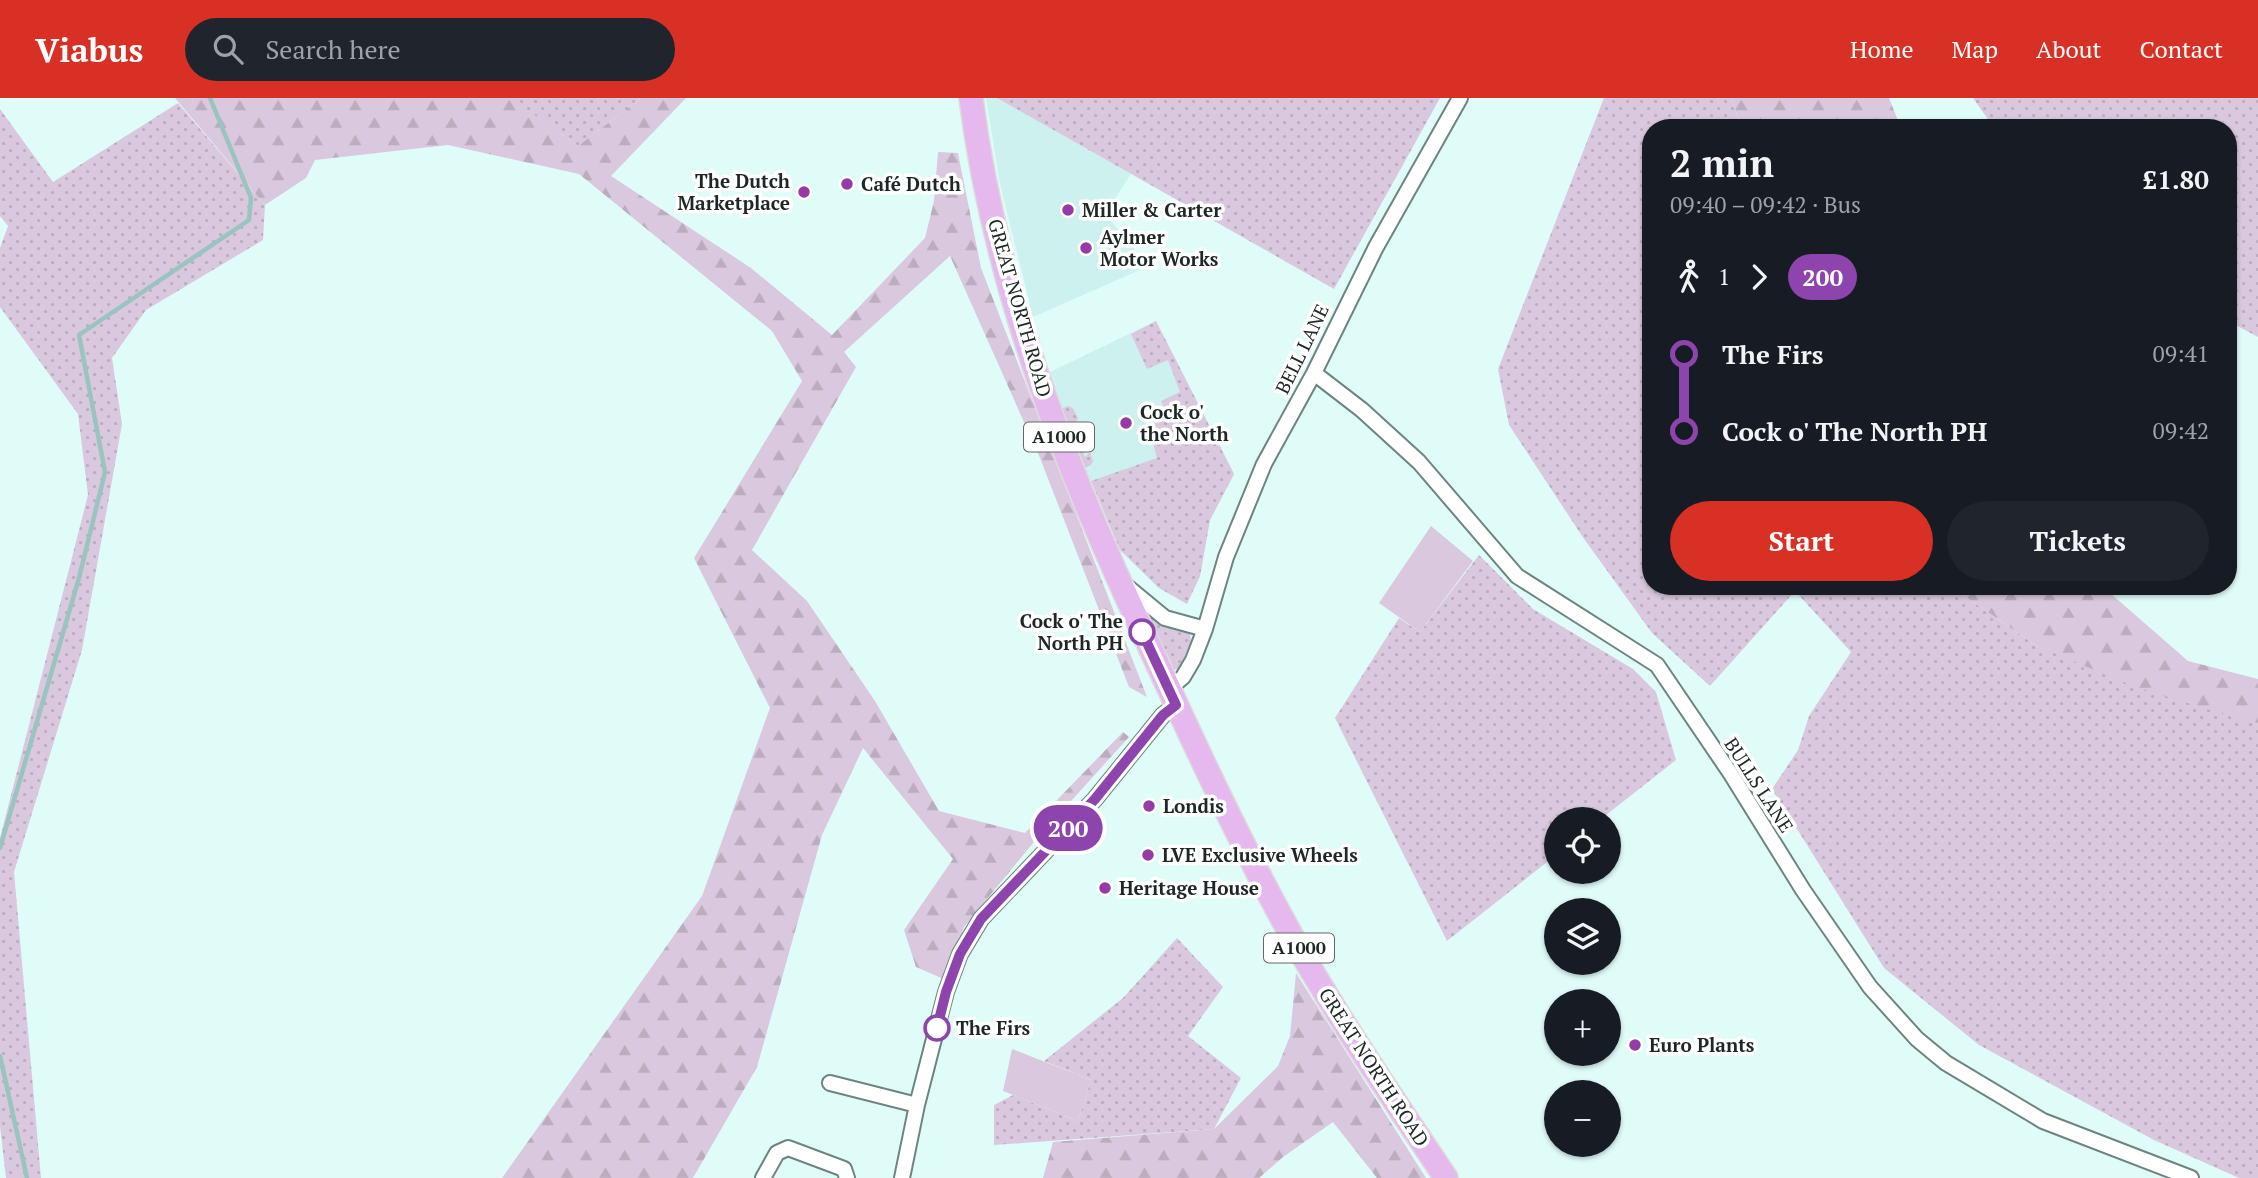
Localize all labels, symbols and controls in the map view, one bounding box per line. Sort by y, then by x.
search box [185,18,675,81]
text: Viabus [35,28,143,71]
icon: search [209,30,247,68]
text: Search here [265,32,401,66]
text: Home [1850,33,1914,65]
text: Map [1952,33,1998,65]
text: About [2036,33,2102,65]
text: Contact [2140,33,2223,65]
text: 2 min [1670,138,1774,188]
text: £1.80 [2143,162,2209,196]
place label: The Dutch Marketplace [677,168,790,215]
place label: Café Dutch [861,171,961,196]
marker: Café Dutch [839,176,855,192]
marker: The Dutch Marketplace [796,184,812,200]
text: 09:40 – 09:42 · Bus [1670,189,1861,220]
place label: Miller & Carter [1082,197,1222,222]
marker: Miller & Carter [1060,202,1076,218]
street label: GREAT NORTH ROAD [983,216,1058,400]
place label: Aylmer Motor Works [1100,224,1219,271]
marker: Aylmer Motor Works [1078,240,1094,256]
icon: walk [1670,258,1708,296]
icon: forward [1740,258,1778,296]
text: 1 [1718,261,1730,292]
text: 200 [1802,261,1843,293]
street label: BELL LANE [1269,300,1334,398]
text: The Firs [1722,337,1824,371]
text: 09:41 [2152,338,2209,369]
place label: Cock o' the North [1140,399,1229,446]
text: Cock o' The North PH [1722,414,1987,448]
marker: Cock o' the North [1118,415,1134,431]
text: 09:42 [2152,415,2209,446]
road number: A1000 [1024,422,1094,452]
button: Start [1670,501,1933,581]
button: Tickets [1947,501,2209,581]
place label: Cock o' The North PH [1020,608,1123,655]
marker: Cock o' The North PH [1129,619,1155,645]
street label: BULLS LANE [1719,732,1799,837]
place label: Londis [1163,793,1224,818]
marker: Londis [1141,798,1157,814]
line badge: 200 [1028,805,1108,851]
map controls [1544,807,1621,1157]
button: locate [1544,807,1621,884]
text: 200 [1048,812,1088,844]
place label: LVE Exclusive Wheels [1162,842,1358,867]
marker: LVE Exclusive Wheels [1140,847,1156,863]
place label: Heritage House [1119,875,1259,900]
marker: Heritage House [1097,880,1113,896]
button: layers [1544,898,1621,975]
road number: A1000 [1264,934,1334,962]
street label: GREAT NORTH ROAD [1314,983,1435,1151]
button: + [1544,989,1621,1066]
marker: The Firs [924,1015,950,1041]
place label: The Firs [956,1015,1031,1040]
place label: Euro Plants [1649,1032,1755,1057]
marker: Euro Plants [1627,1037,1643,1053]
button: − [1544,1080,1621,1157]

